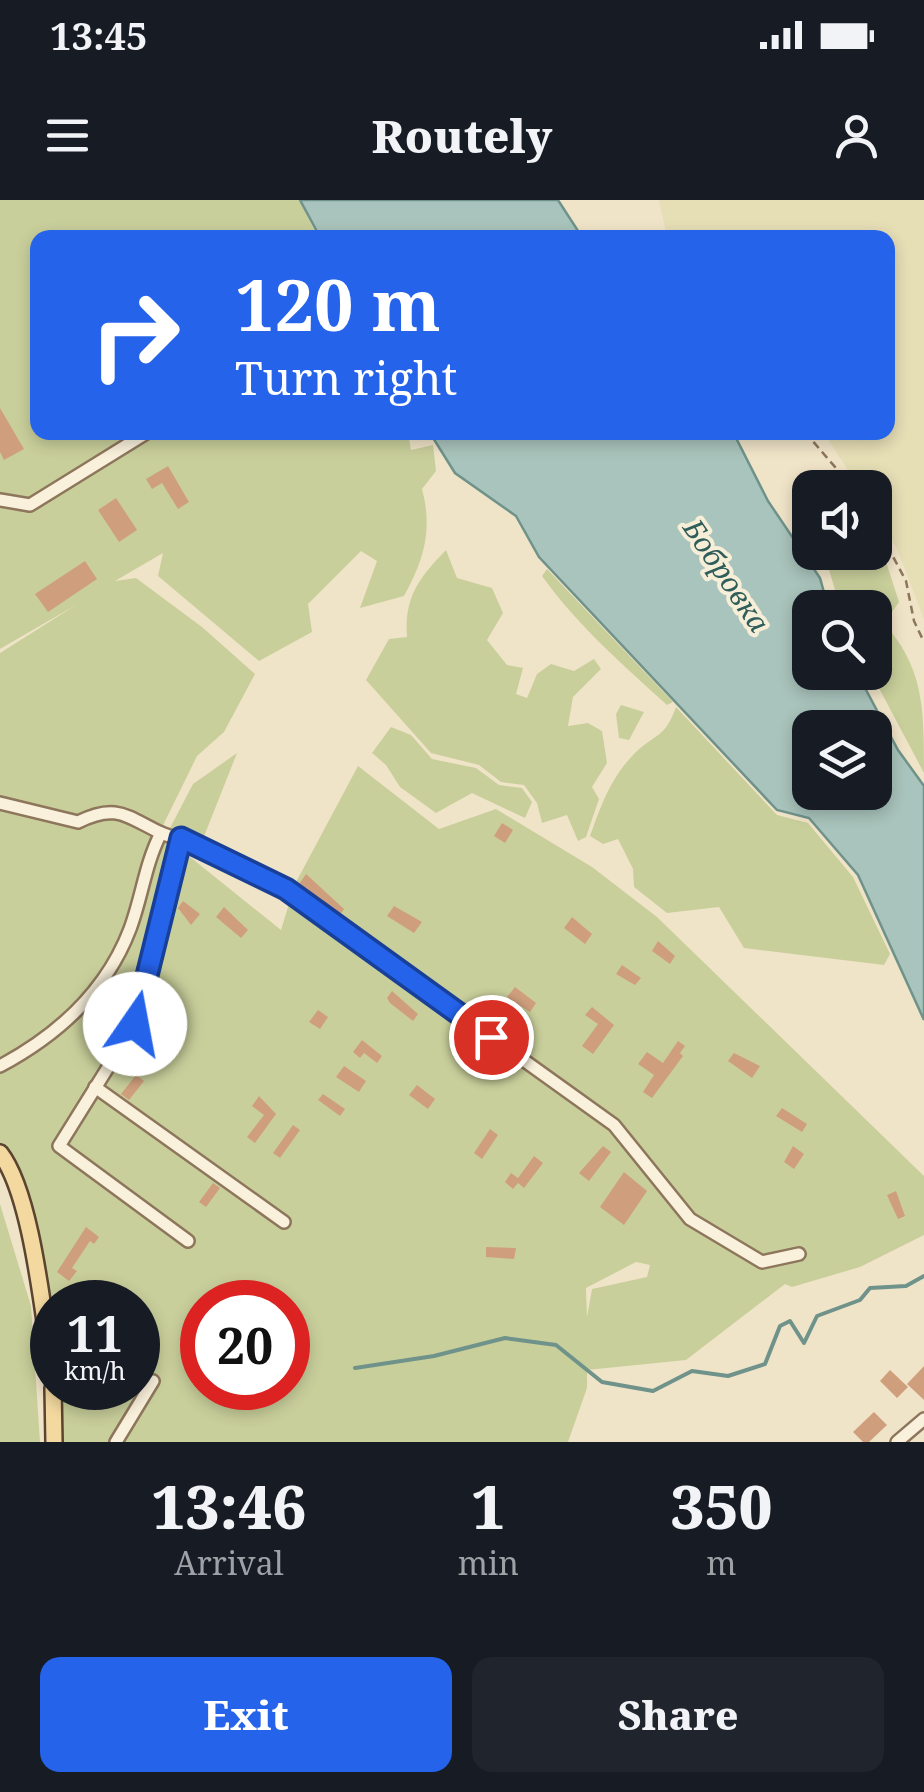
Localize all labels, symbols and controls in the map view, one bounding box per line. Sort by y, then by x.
text: 13:45 [50,9,147,61]
text: Routely [372,105,552,166]
icon: menu [40,108,95,163]
icon: person [829,108,884,163]
text: 120 m [235,256,441,352]
icon: right [70,270,200,400]
text: Turn right [235,347,457,408]
map controls [792,470,892,810]
button: sound [792,470,892,570]
water label: Бобровка [675,510,779,639]
button: search [792,590,892,690]
button: layers [792,710,892,810]
position arrow [83,972,187,1076]
pin [449,995,534,1080]
icon: arrive [464,1010,519,1065]
speed limit sign: 20 [180,1280,310,1410]
text: 11 [67,1299,123,1367]
text: km/h [64,1353,126,1387]
text: 13:46 [152,1465,306,1547]
text: 1 [471,1465,505,1547]
text: 350 [670,1465,772,1547]
text: Arrival [174,1541,284,1584]
text: min [458,1541,519,1584]
text: m [706,1541,737,1584]
button: Exit [40,1657,452,1772]
button: Share [472,1657,884,1772]

